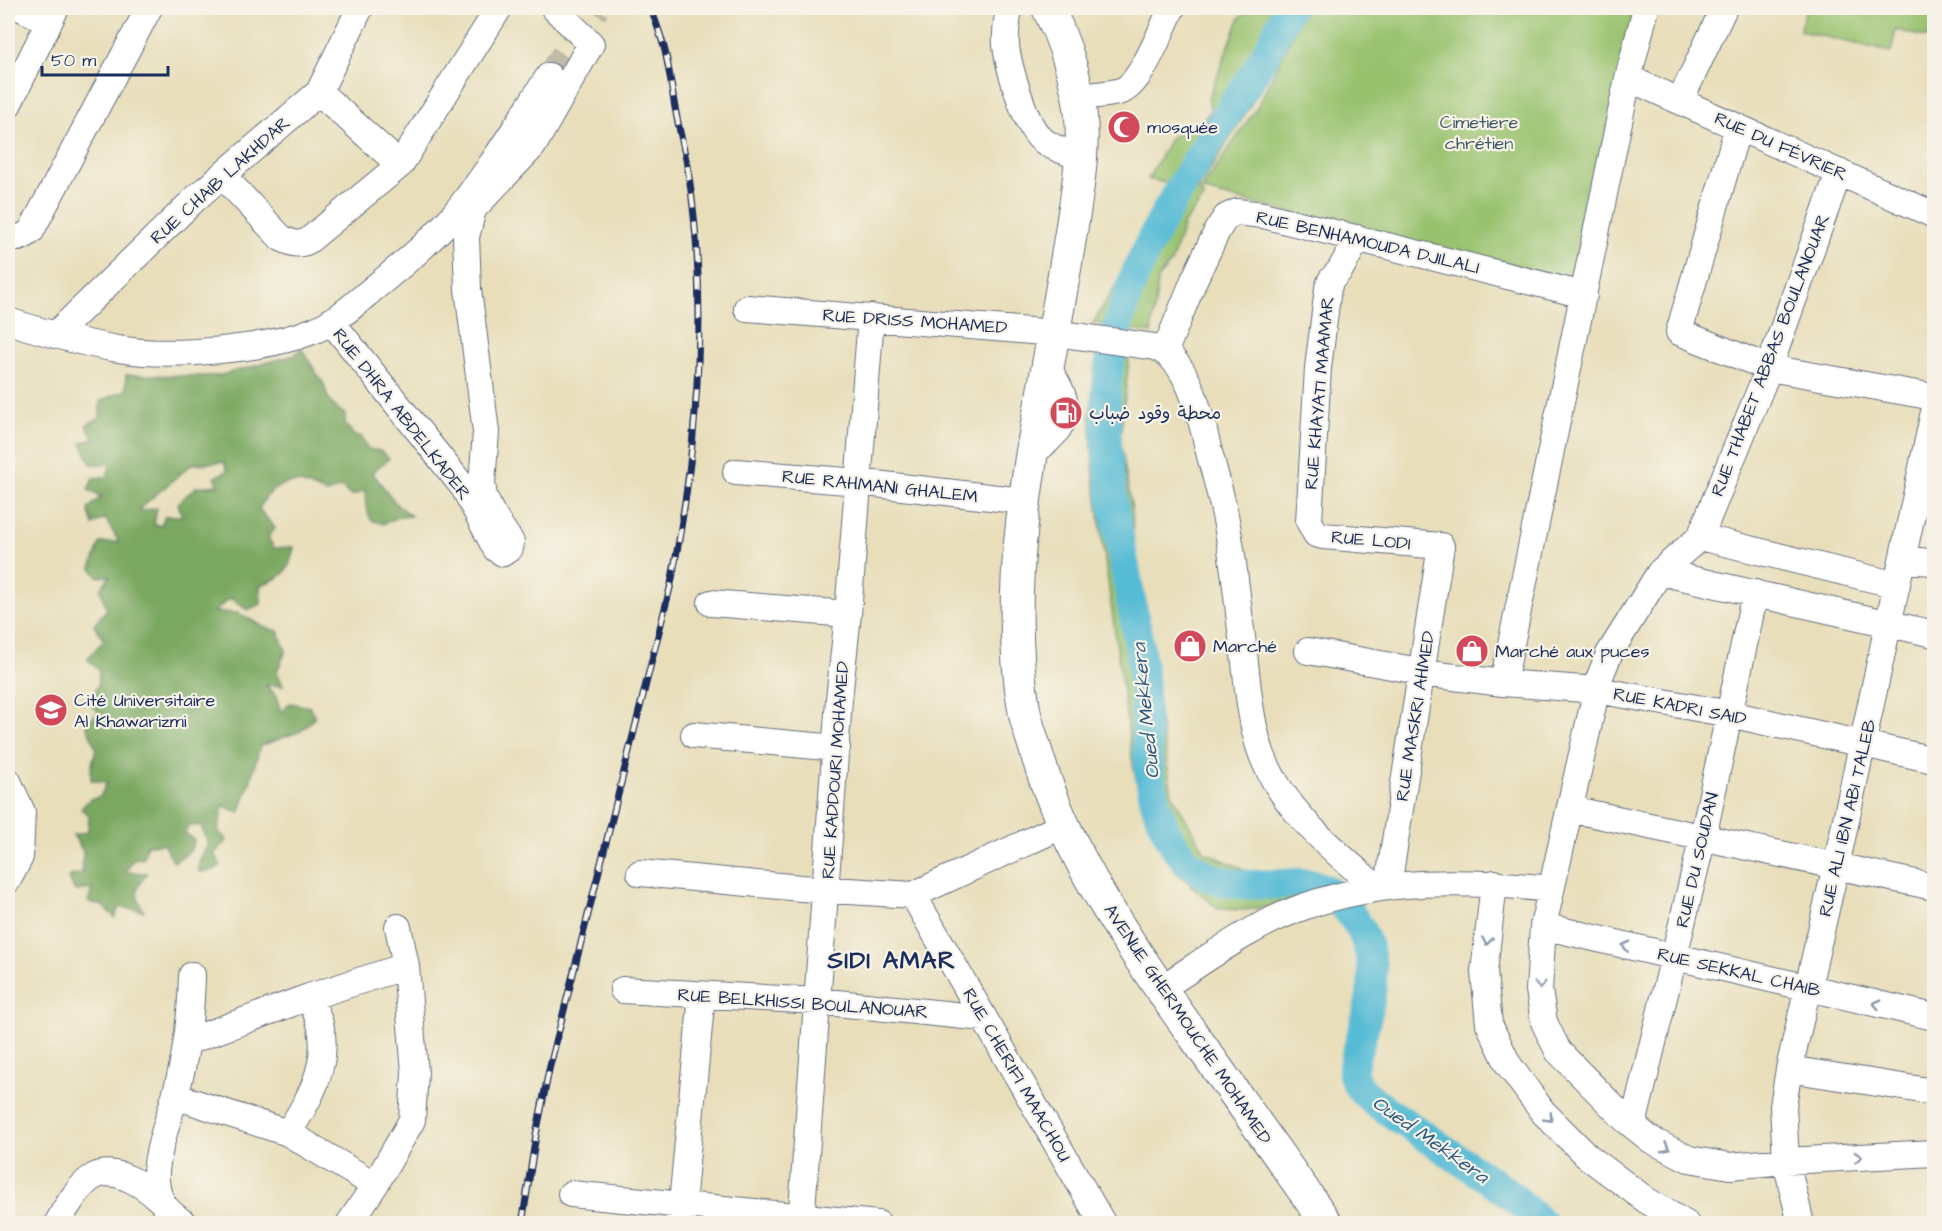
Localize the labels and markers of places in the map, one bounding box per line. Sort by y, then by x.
mosque icon: mosquée [1106,109,1142,145]
place label: mosquée [1147,115,1218,140]
fuel station icon: محطة وقود ضباب [1048,395,1084,431]
place label: محطة وقود ضباب [1089,401,1221,426]
shop icon: Marché [1172,628,1208,664]
shop icon: Marché aux puces [1454,633,1490,669]
place label: Marché [1213,634,1277,659]
place label: Marché aux puces [1495,639,1650,664]
place label: Cité Universitaire Al Khawarizmi [74,688,215,734]
school or university icon: Cité Universitaire Al Khawarizmi [33,692,69,728]

